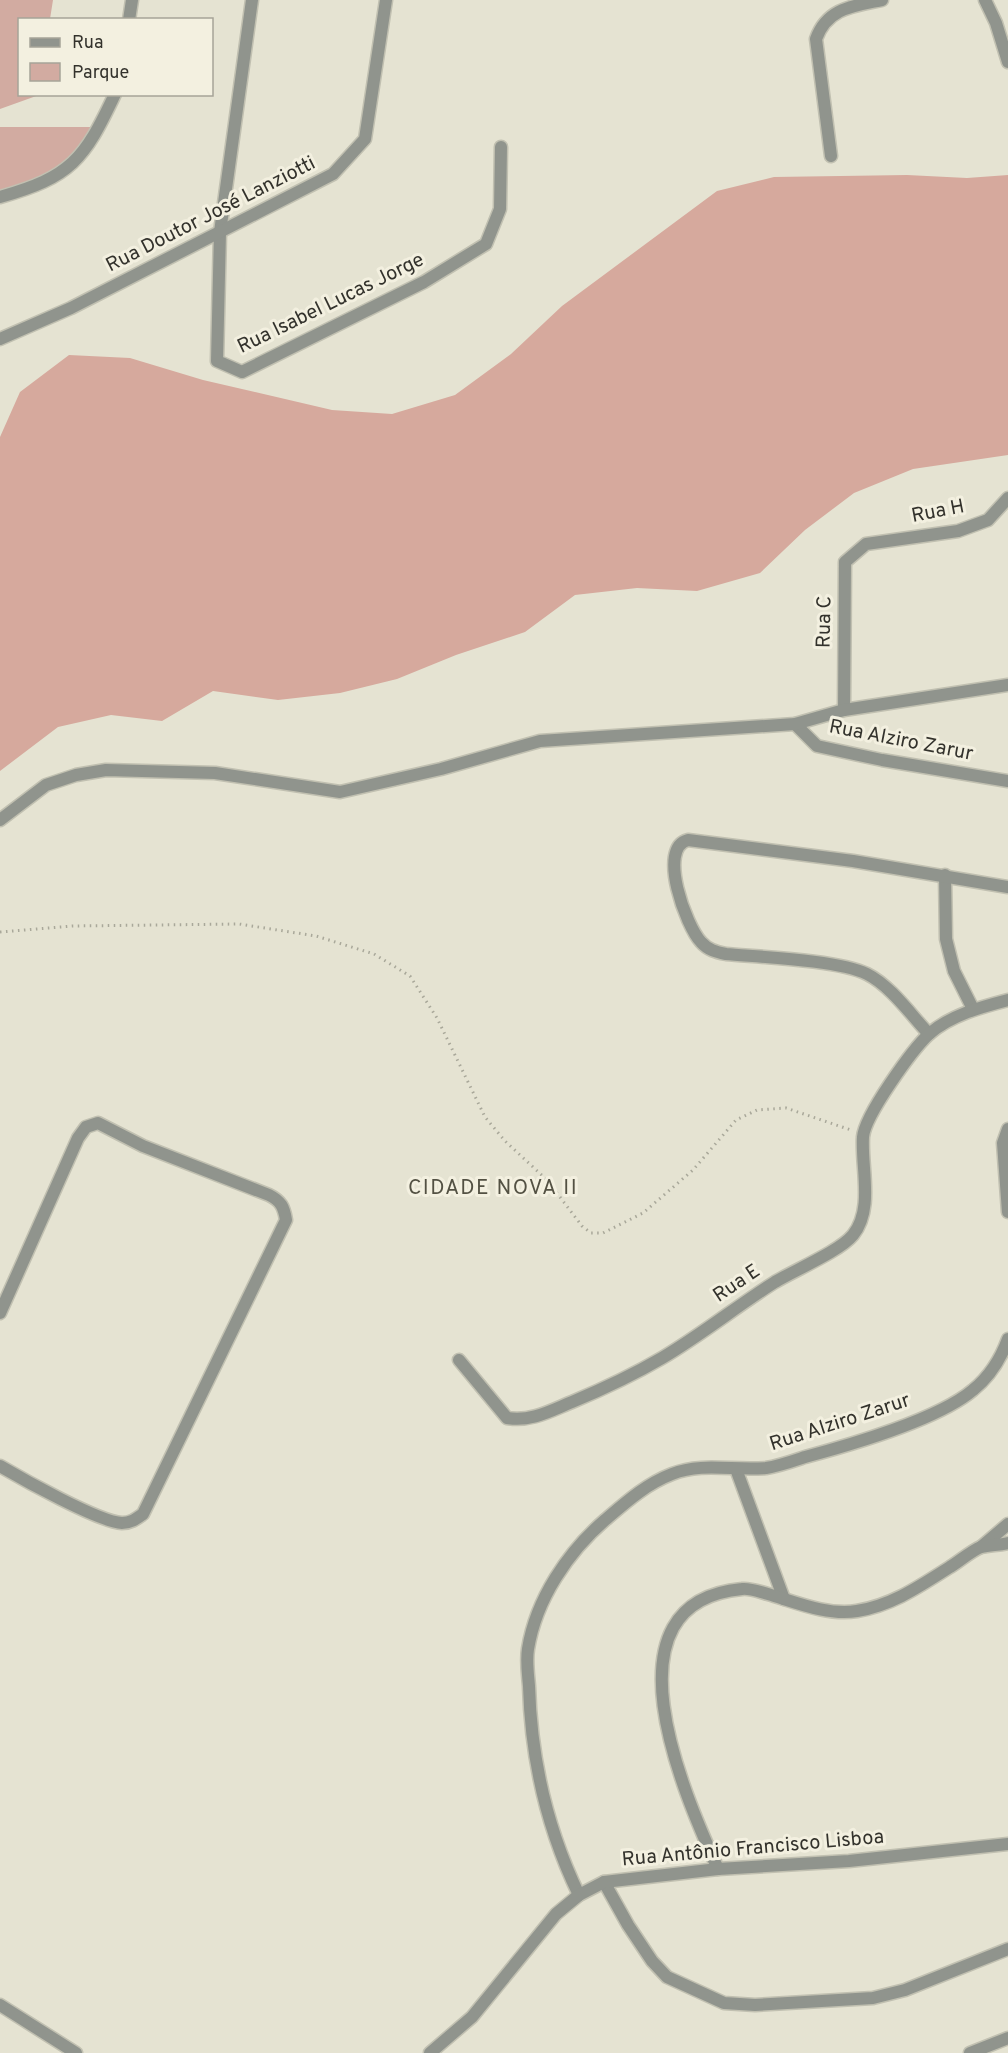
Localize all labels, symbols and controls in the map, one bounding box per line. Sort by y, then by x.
legend [18,18,213,96]
text: Rua [72,32,103,55]
text: Parque [72,62,129,85]
street label: Rua Doutor José Lanziotti [102,151,320,279]
street label: Rua Isabel Lucas Jorge [233,247,429,361]
street label: Rua H [909,494,967,530]
street label: Rua C [812,595,838,649]
street label: Rua Alziro Zarur [827,714,976,768]
district label: CIDADE NOVA II [408,1175,578,1202]
street label: Rua E [708,1259,766,1309]
street label: Rua Alziro Zarur [766,1388,914,1458]
street label: Rua Antônio Francisco Lisboa [621,1825,885,1873]

